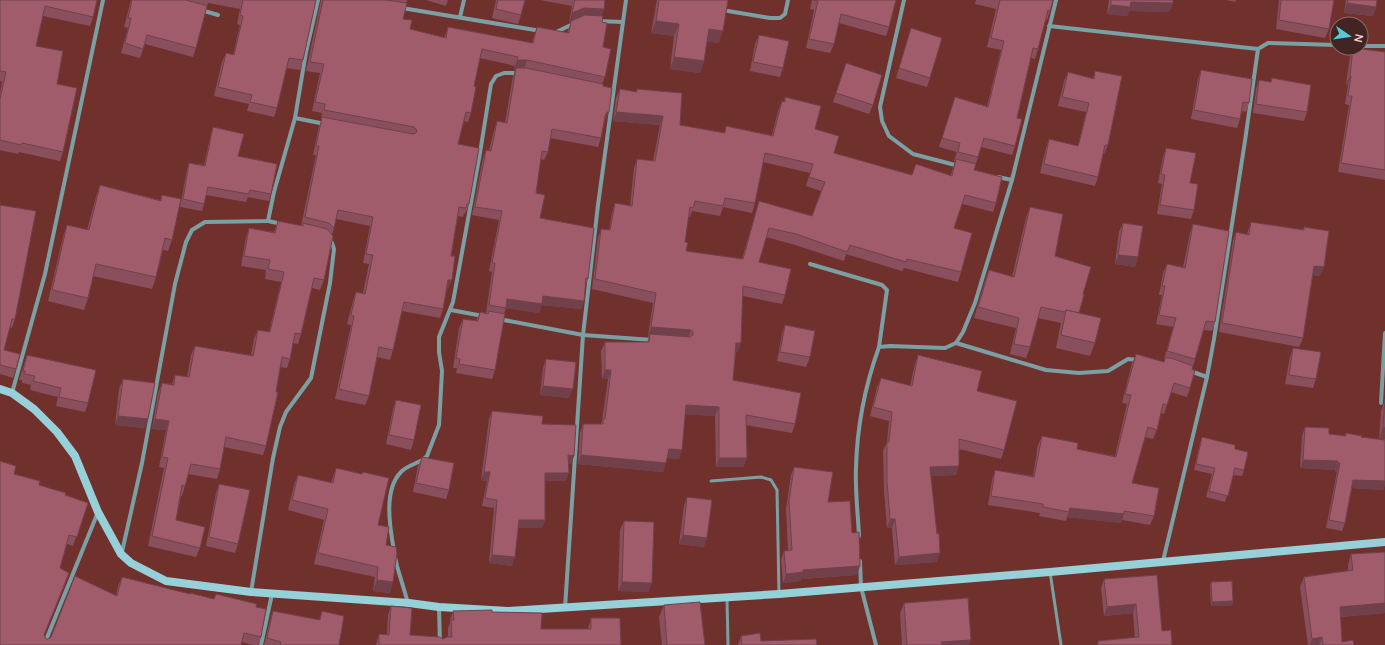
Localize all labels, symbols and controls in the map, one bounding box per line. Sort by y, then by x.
north arrow [1329,16,1369,56]
text: N [1351,33,1367,44]

